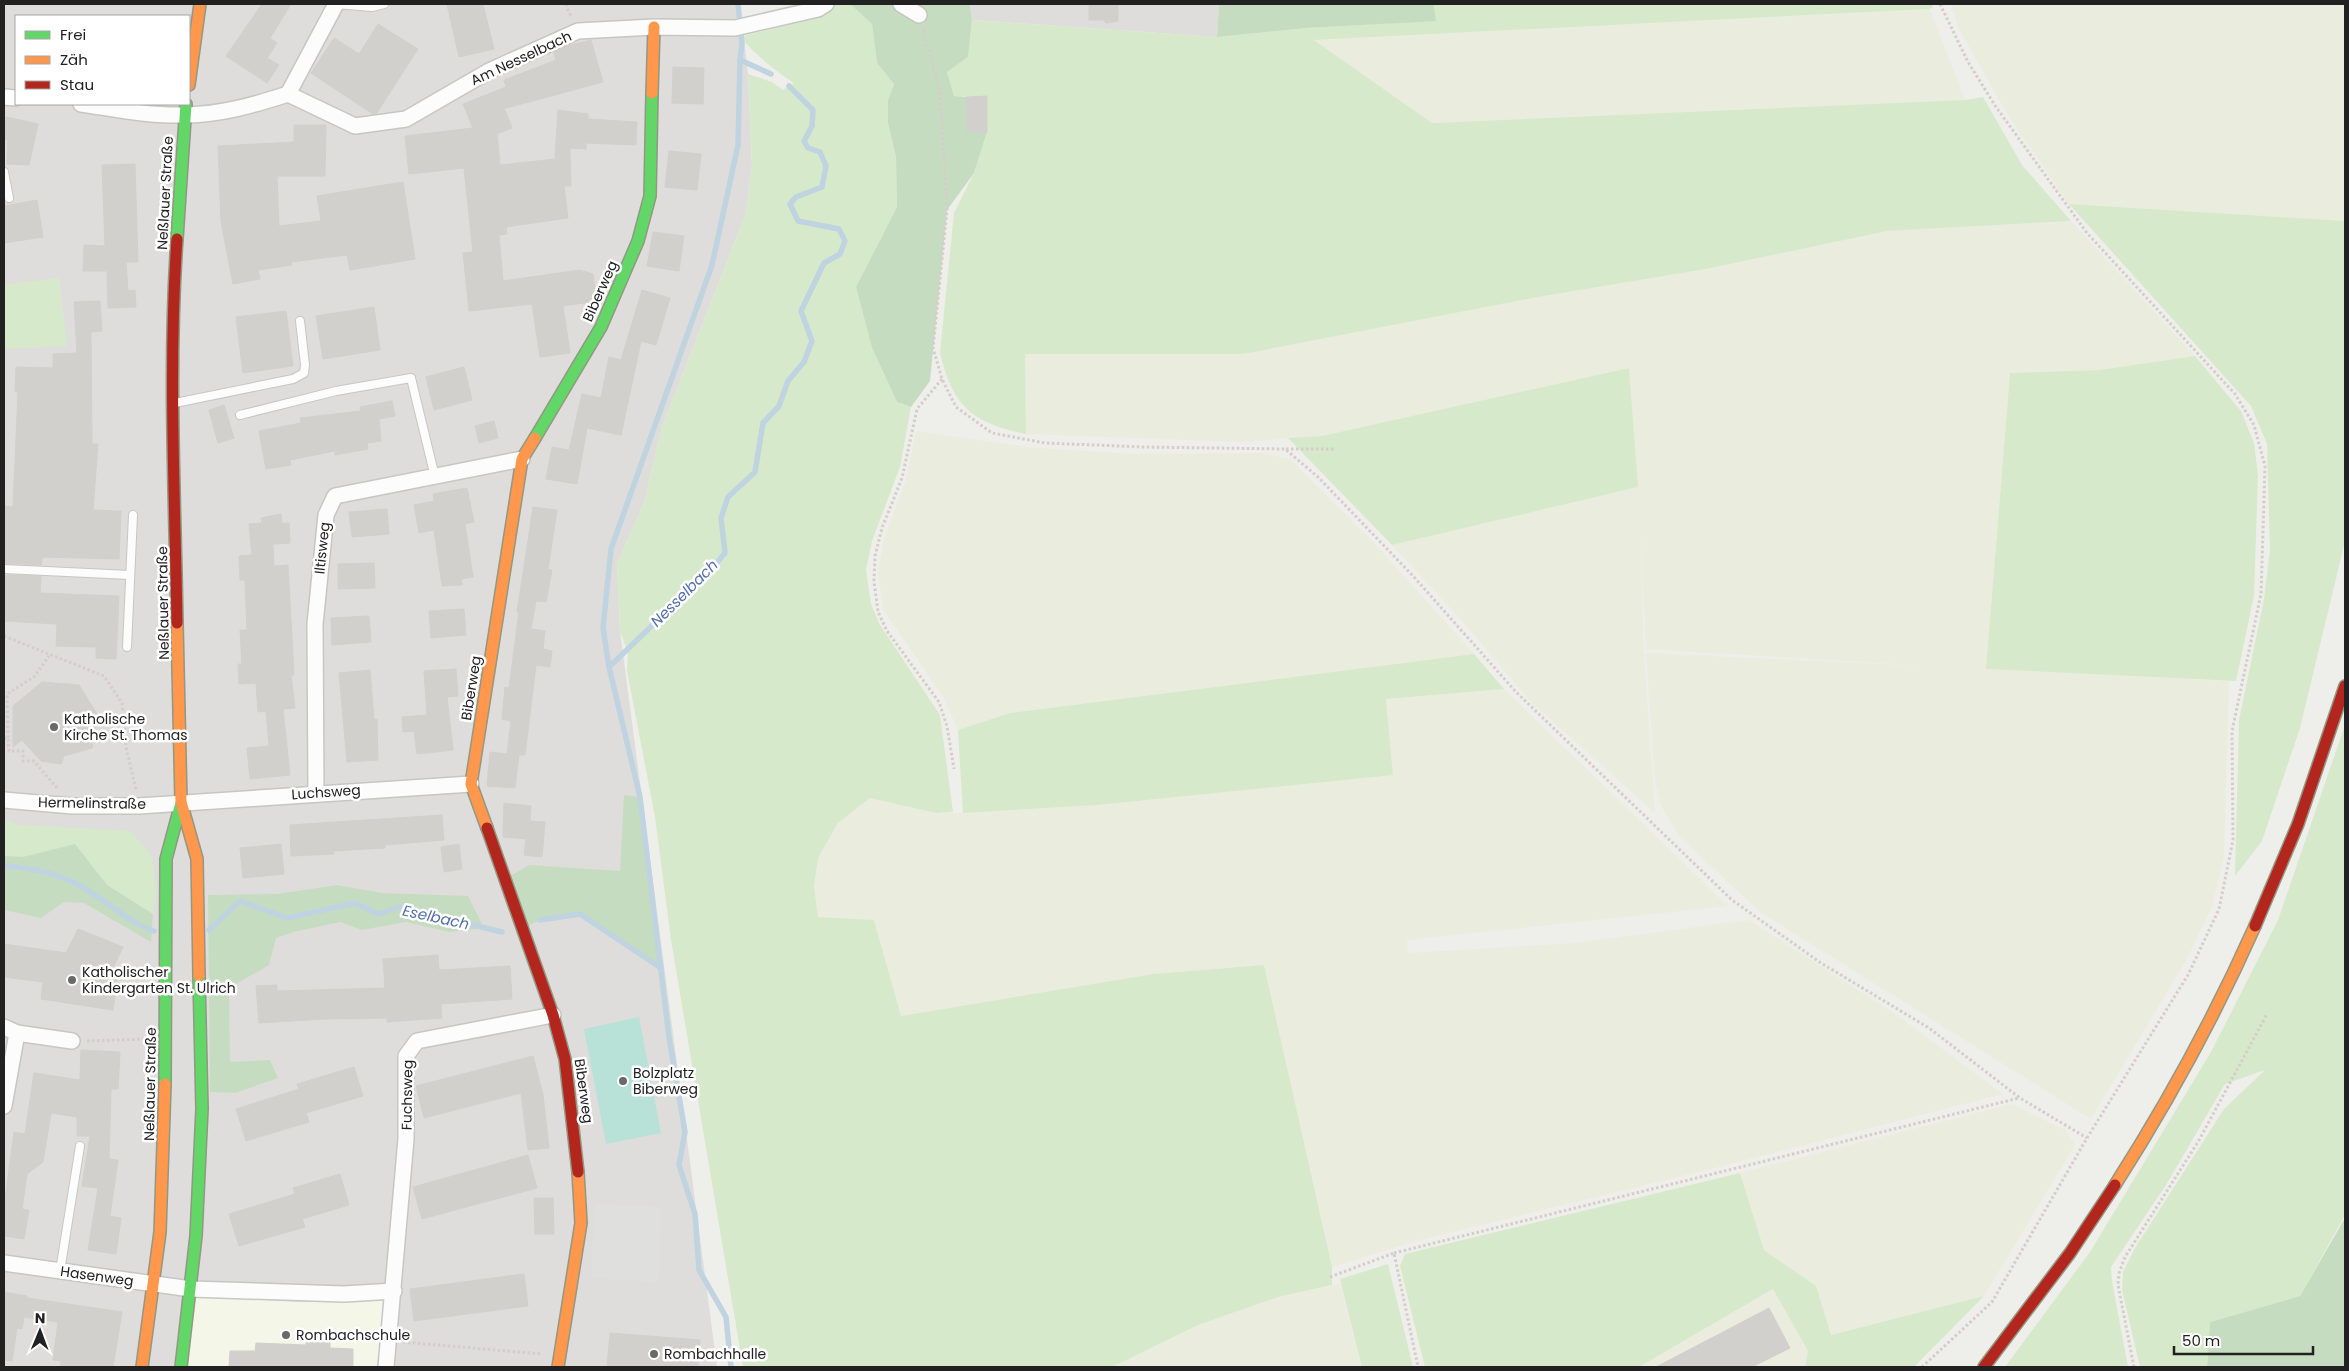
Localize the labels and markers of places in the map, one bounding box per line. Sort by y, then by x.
place label: Katholische Kirche St. Thomas [64,709,188,745]
marker: Katholische Kirche St. Thomas [48,721,60,733]
place label: Katholischer Kindergarten St. Ulrich [82,962,236,998]
marker: Katholischer Kindergarten St. Ulrich [66,974,78,986]
place label: Bolzplatz Biberweg [633,1063,698,1099]
marker: Bolzplatz Biberweg [617,1075,629,1087]
place label: Rombachschule [296,1325,410,1345]
marker: Rombachschule [280,1329,292,1341]
place label: Rombachhalle [664,1344,767,1364]
marker: Rombachhalle [648,1348,660,1360]

